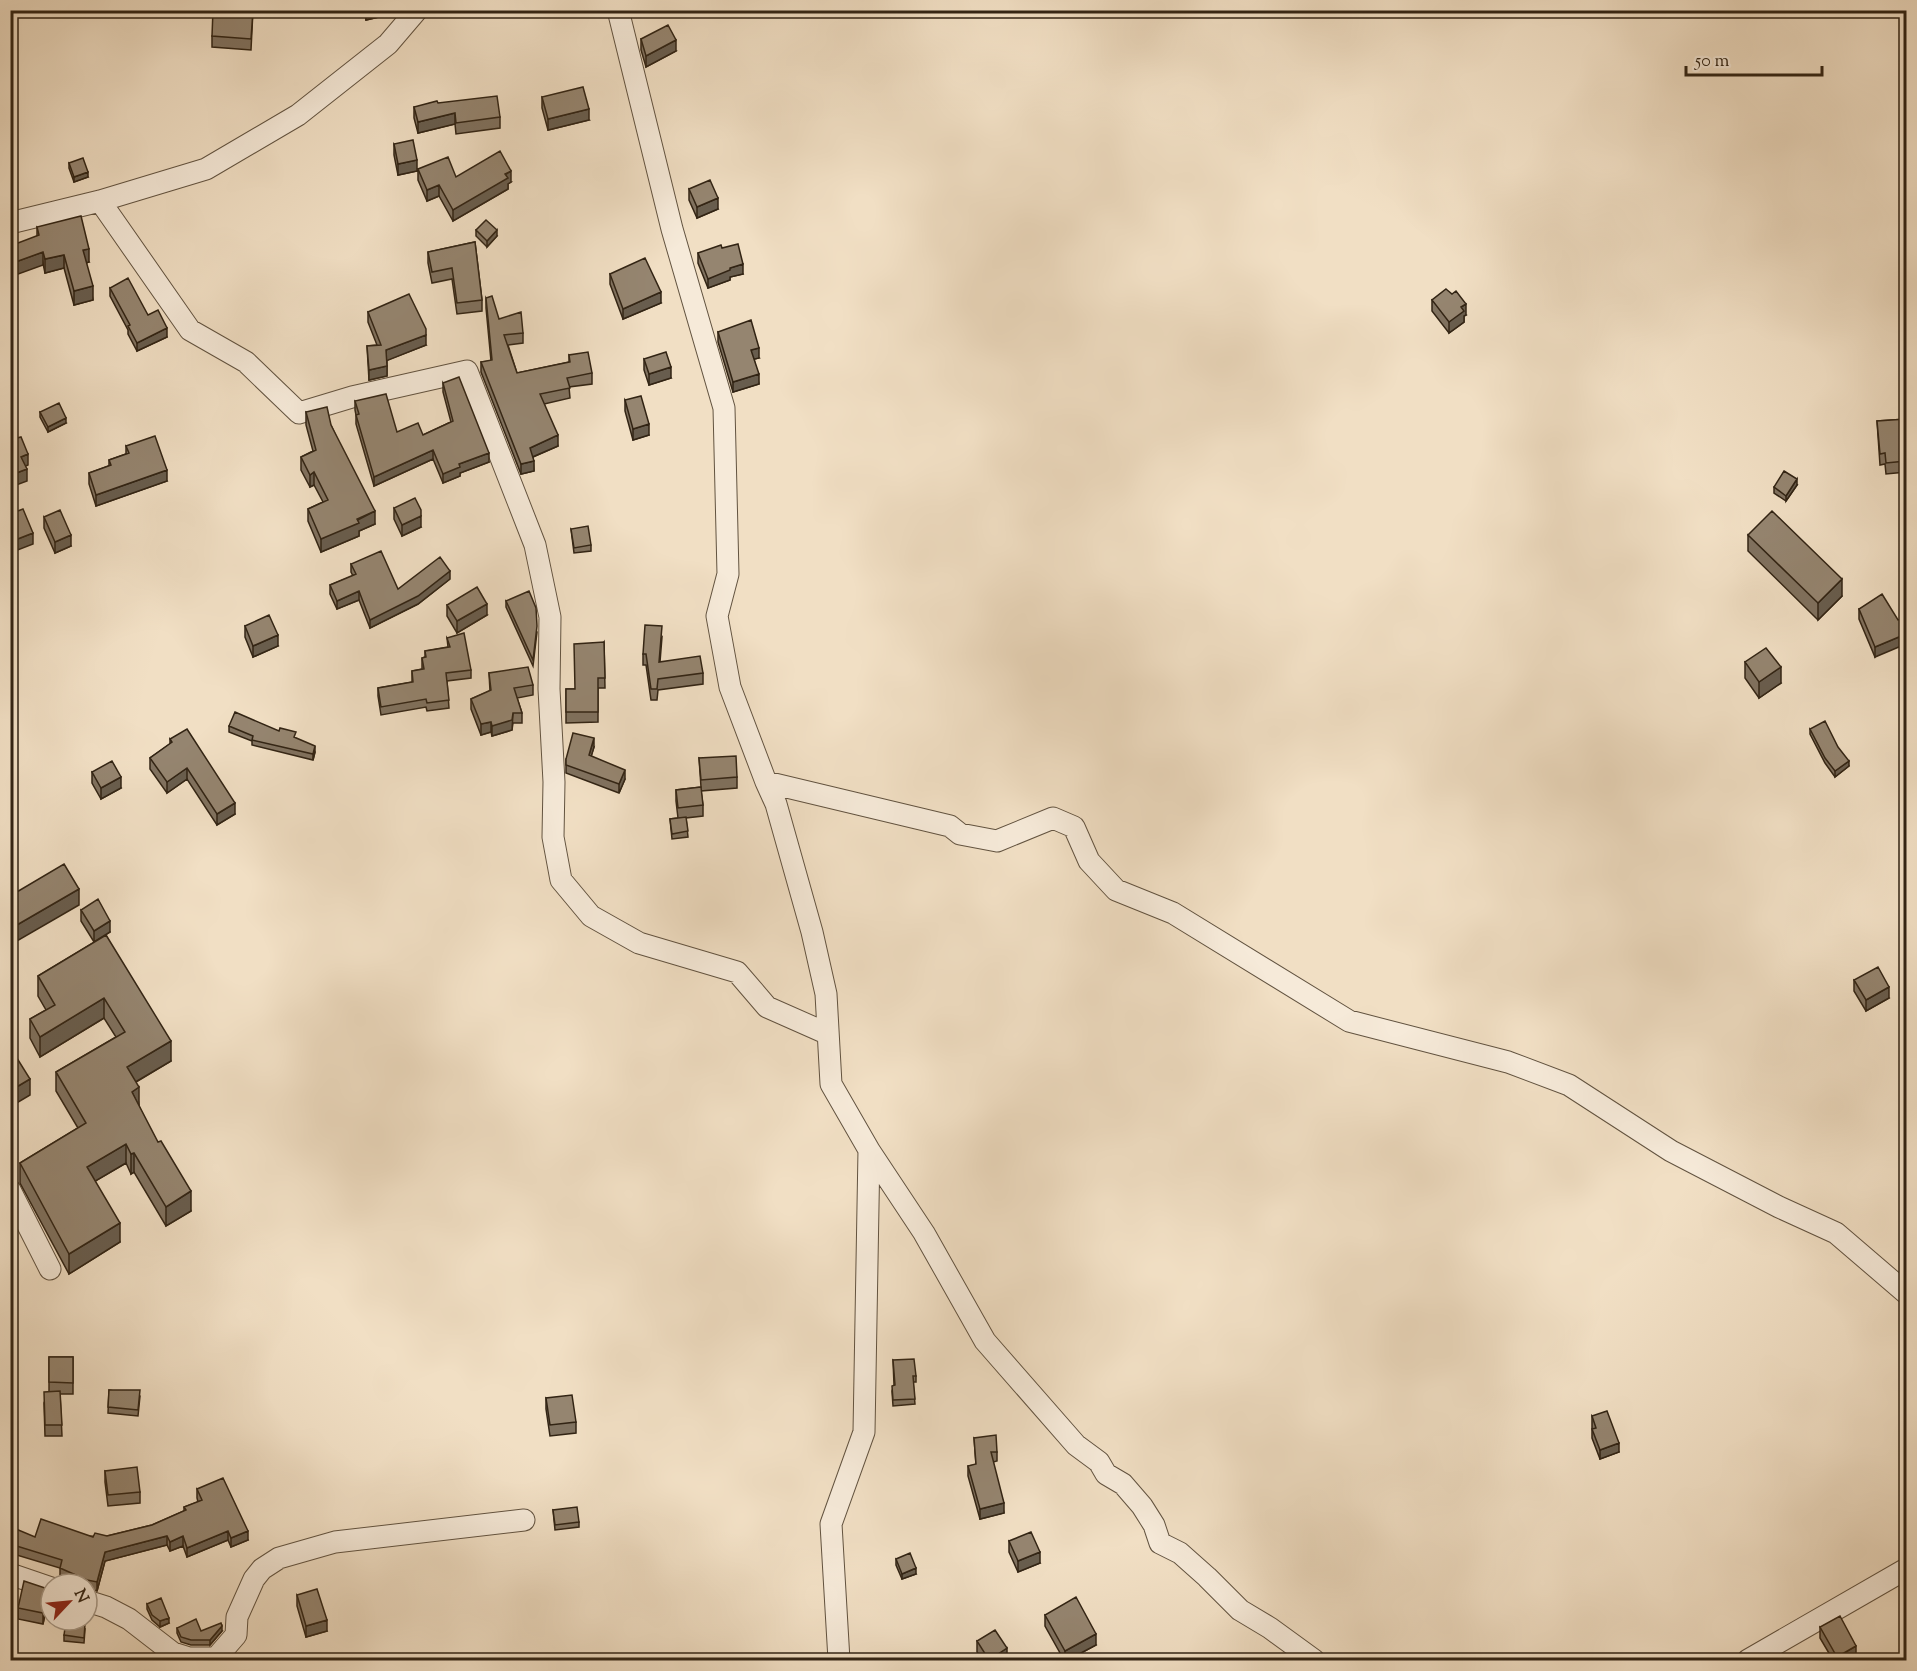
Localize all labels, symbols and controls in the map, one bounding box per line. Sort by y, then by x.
scale bar [1686,39,1822,77]
text: 50 m [1694,49,1730,75]
north arrow [39,1572,99,1632]
text: N [67,1586,93,1608]

